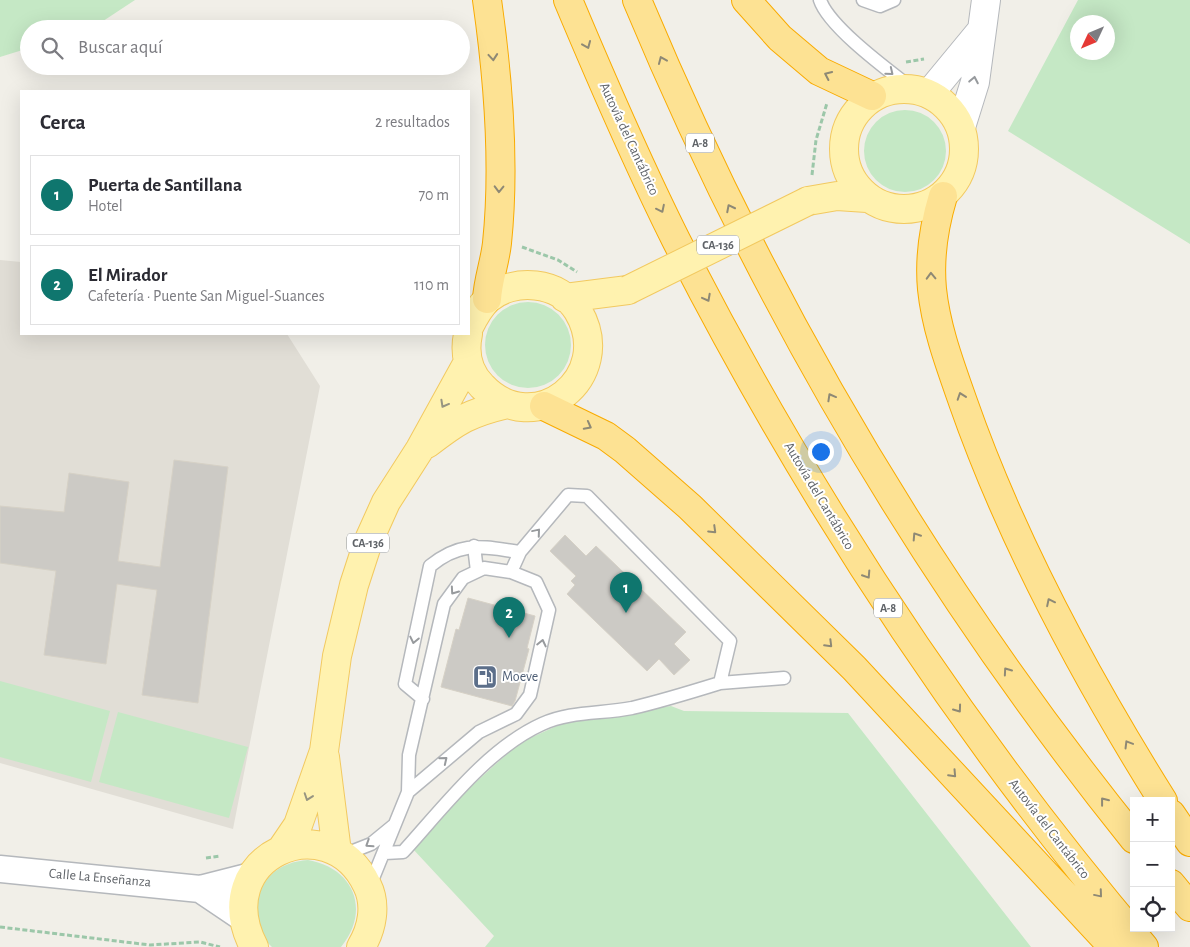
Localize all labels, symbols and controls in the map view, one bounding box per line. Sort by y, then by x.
north arrow [1070,15,1115,60]
search box [20,20,470,75]
icon: search [38,34,66,62]
text: Buscar aquí [78,38,163,57]
one-way arrow [581,40,592,49]
one-way arrow [487,53,498,61]
one-way arrow [658,56,669,65]
one-way arrow [884,66,893,74]
one-way arrow [824,71,833,82]
one-way arrow [969,76,979,84]
street label: Autovía del Cantábrico [597,81,661,198]
text: Cerca [40,112,86,133]
text: 2 resultados [375,114,450,130]
road number: A-8 [686,134,714,152]
text: Puerta de Santillana [88,176,242,195]
one-way arrow [494,186,504,193]
text: 1 [54,187,60,203]
text: 70 m [418,187,449,203]
text: Hotel [88,198,123,214]
one-way arrow [655,204,666,213]
one-way arrow [726,204,736,213]
road number: CA-136 [697,236,739,254]
text: El Mirador [88,266,167,285]
one-way arrow [926,272,937,280]
text: 2 [53,277,61,293]
text: 110 m [414,277,449,293]
text: Cafetería · Puente San Miguel-Suances [88,288,325,304]
one-way arrow [701,292,711,301]
one-way arrow [957,392,967,400]
one-way arrow [828,393,838,402]
one-way arrow [440,399,450,408]
one-way arrow [583,420,592,430]
your location [808,439,834,465]
street label: Autovía del Cantábrico [781,440,857,552]
one-way arrow [707,524,716,533]
one-way arrow [531,529,539,538]
one-way arrow [913,532,922,542]
road number: CA-136 [347,534,389,552]
one-way arrow [860,570,870,579]
pin: 1 [610,572,642,613]
one-way arrow [451,585,460,594]
pin: 2 [493,597,525,638]
road number: A-8 [874,598,902,618]
one-way arrow [1046,598,1056,607]
one-way arrow [410,636,420,645]
one-way arrow [536,638,547,647]
one-way arrow [823,638,832,647]
fuel station icon: Moeve [472,664,498,690]
one-way arrow [1004,667,1013,677]
place label: Moeve [502,670,538,684]
one-way arrow [952,703,961,713]
one-way arrow [1124,741,1134,750]
one-way arrow [439,756,448,765]
one-way arrow [947,768,956,777]
street label: Autovía del Cantábrico [1006,776,1092,882]
one-way arrow [304,792,314,801]
map controls [1130,797,1175,932]
button: + [1130,797,1175,842]
one-way arrow [1101,798,1109,807]
one-way arrow [366,837,375,847]
button: − [1130,842,1175,887]
street label: Calle La Enseñanza [48,867,152,889]
button: locate [1130,887,1175,932]
one-way arrow [1094,888,1102,897]

